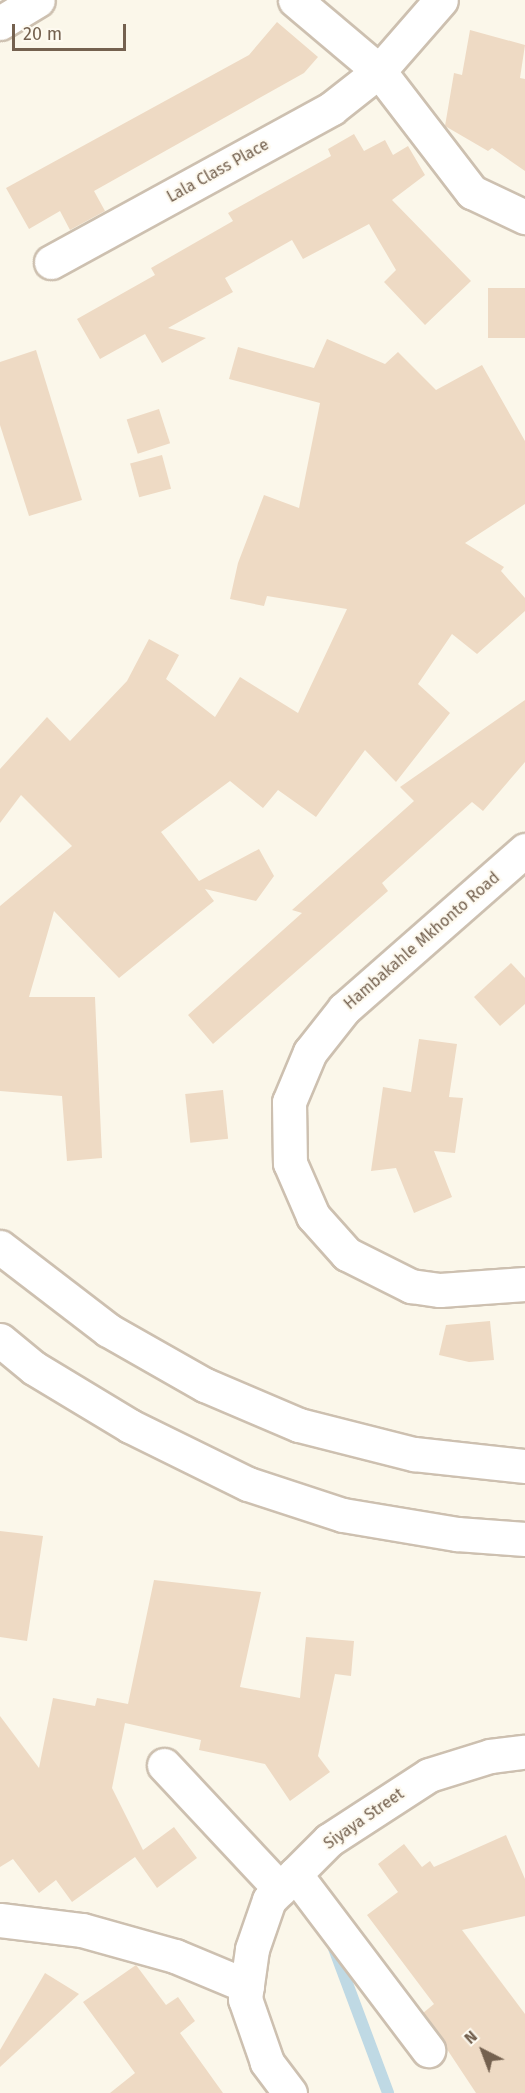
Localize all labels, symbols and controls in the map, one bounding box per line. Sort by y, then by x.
scale bar [15,12,129,50]
text: 20 m [23,23,62,45]
street label: Lala Class Place [164,135,272,207]
street label: Hambakahle Mkhonto Road [340,868,504,1014]
street label: Siyaya Street [320,1784,408,1854]
north arrow [453,2021,513,2081]
text: N [460,2027,481,2048]

